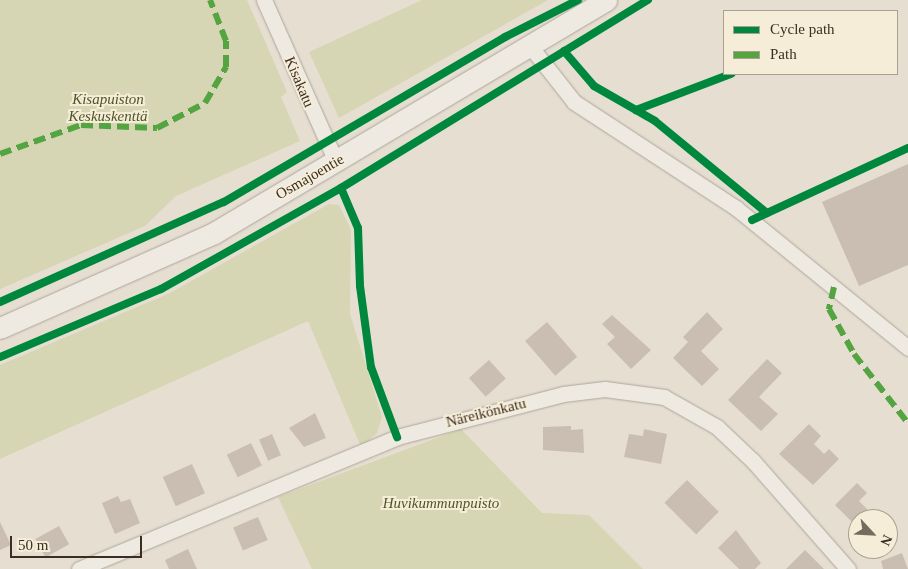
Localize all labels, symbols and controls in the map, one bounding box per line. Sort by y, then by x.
legend [723,10,898,75]
text: Cycle path [770,21,835,37]
text: Path [770,46,797,62]
street label: Kisakatu [280,54,318,110]
park label: Kisapuiston Keskuskenttä [68,90,148,125]
street label: Osmajoentie [273,150,347,204]
street label: Näreikönkatu [444,394,528,432]
park label: Huvikummunpuisto [383,495,499,513]
north arrow [848,509,898,559]
scale bar [12,526,145,558]
text: N [877,532,895,548]
text: 50 m [18,537,48,553]

